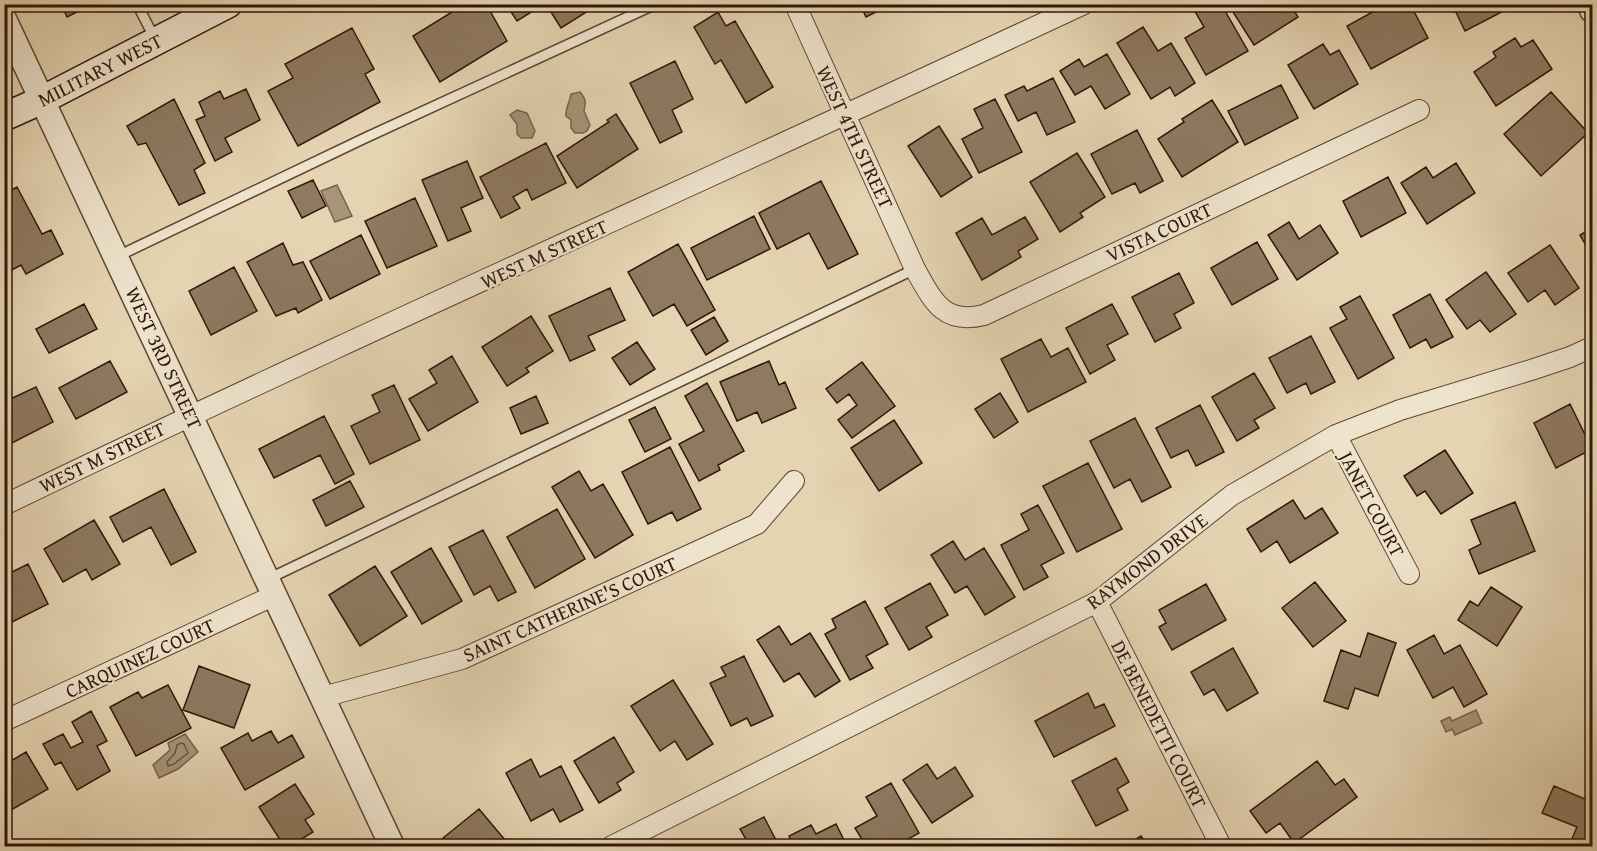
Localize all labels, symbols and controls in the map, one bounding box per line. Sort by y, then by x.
street label: MILITARY WEST [32,26,167,113]
street label: WEST 4TH STREET [810,60,901,213]
street label: VISTA COURT [1101,194,1217,269]
street label: WEST M STREET [475,211,612,296]
street label: WEST 3RD STREET [119,282,210,434]
street label: WEST M STREET [34,413,170,500]
street label: JANET COURT [1331,443,1412,562]
street label: RAYMOND DRIVE [1080,505,1213,616]
street label: SAINT CATHERINE'S COURT [458,548,681,669]
street label: CARQUINEZ COURT [60,610,219,705]
street label: DE BENEDETTI COURT [1105,635,1214,813]

